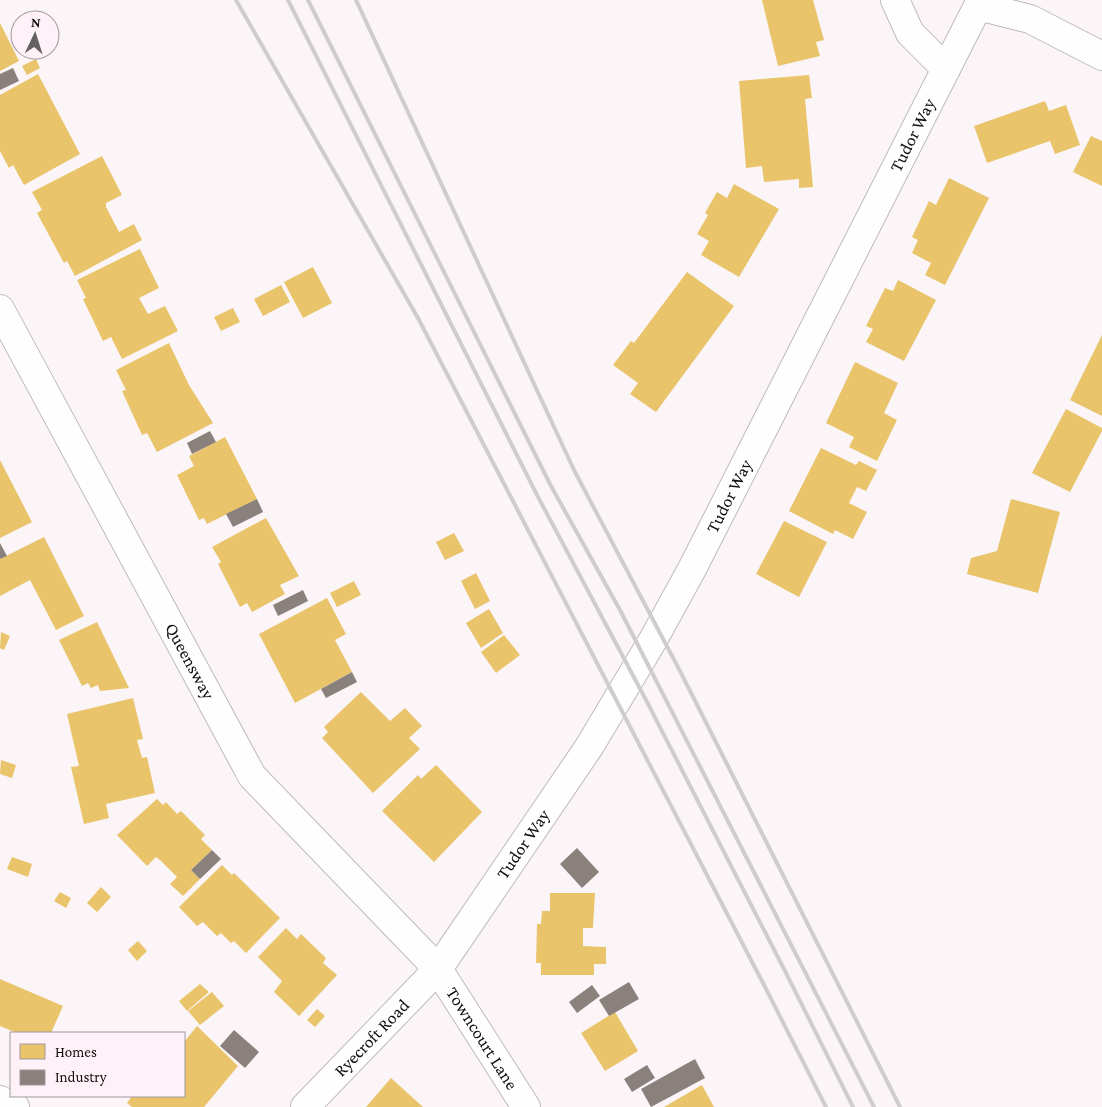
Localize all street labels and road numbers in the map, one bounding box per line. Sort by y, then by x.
street label: Tudor Way [885,94,940,175]
street label: Tudor Way [702,455,756,536]
street label: Queensway [161,619,219,703]
street label: Tudor Way [492,805,554,883]
street label: Towncourt Lane [442,983,522,1093]
street label: Ryecroft Road [330,995,414,1081]

